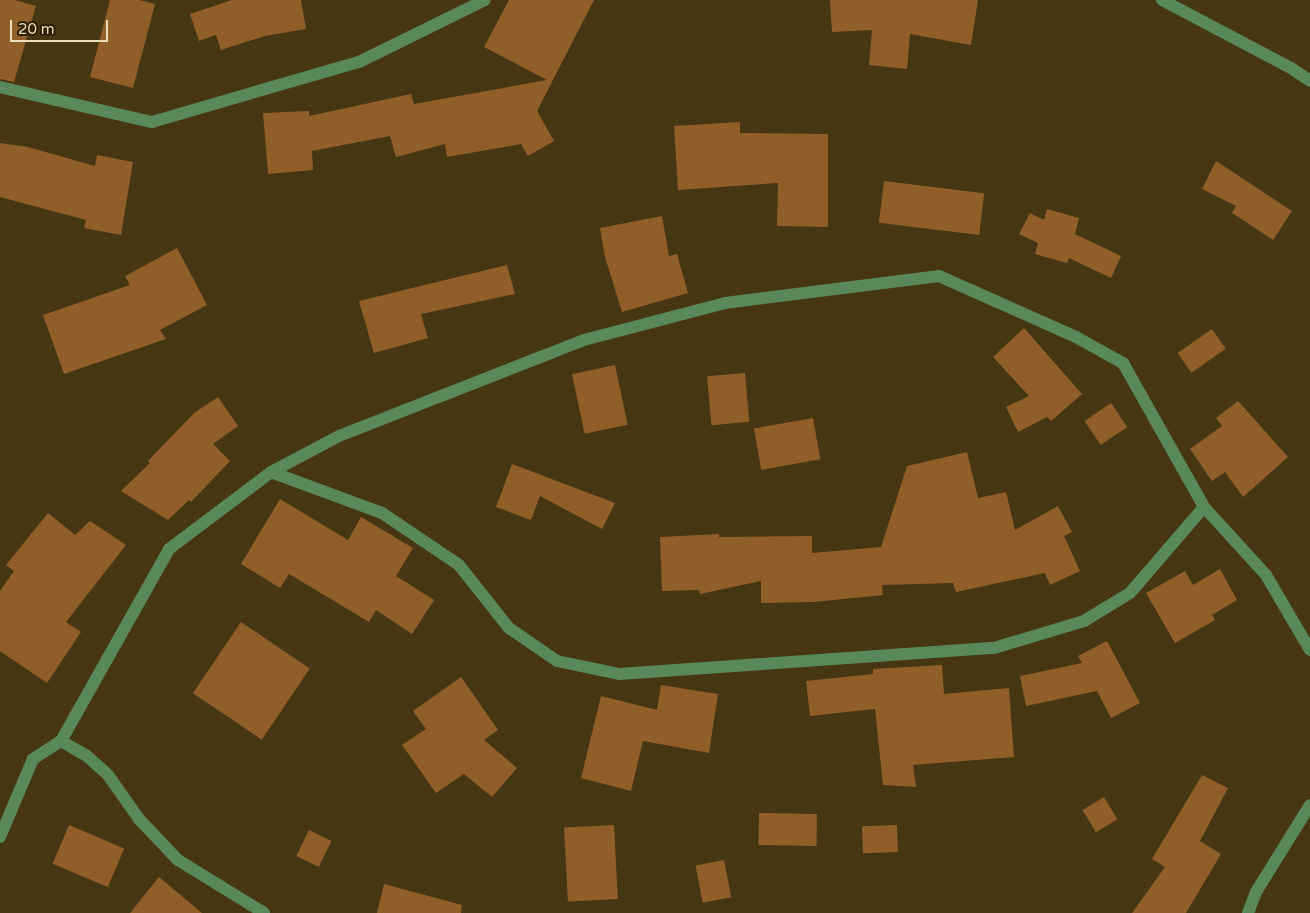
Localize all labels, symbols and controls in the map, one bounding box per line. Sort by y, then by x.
scale bar [12,10,110,42]
text: 20 m [18,20,55,38]

